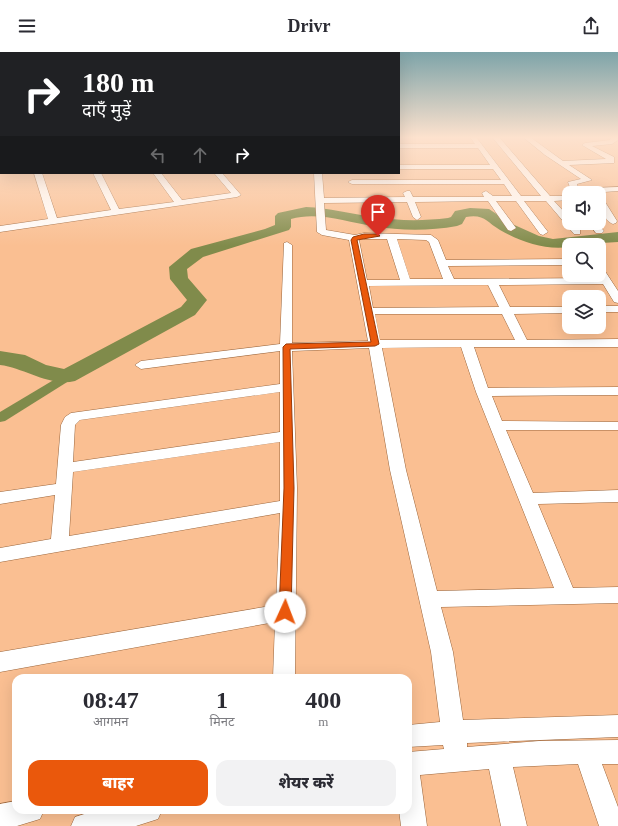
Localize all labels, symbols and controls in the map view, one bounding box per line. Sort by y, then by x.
icon: menu [16,15,38,37]
icon: share [580,15,602,37]
text: Drivr [288,16,330,36]
text: 180 m [82,67,154,98]
icon: right [16,68,68,120]
text: दाएँ मुड़ें [82,100,131,120]
icon: left [147,144,169,166]
icon: ahead [189,144,211,166]
icon: right [231,144,253,166]
map controls [562,186,606,334]
button: sound [562,186,606,230]
pin [361,195,395,236]
icon: arrive [367,201,389,223]
button: search [562,238,606,282]
button: layers [562,290,606,334]
position arrow [264,591,306,633]
text: 08:47 [83,687,139,713]
text: 1 [216,687,228,713]
text: 400 [305,687,341,713]
text: आगमन [93,714,129,729]
text: मिनट [210,714,234,729]
text: m [318,714,328,729]
button: बाहर [28,760,208,806]
button: शेयर करें [216,760,396,806]

